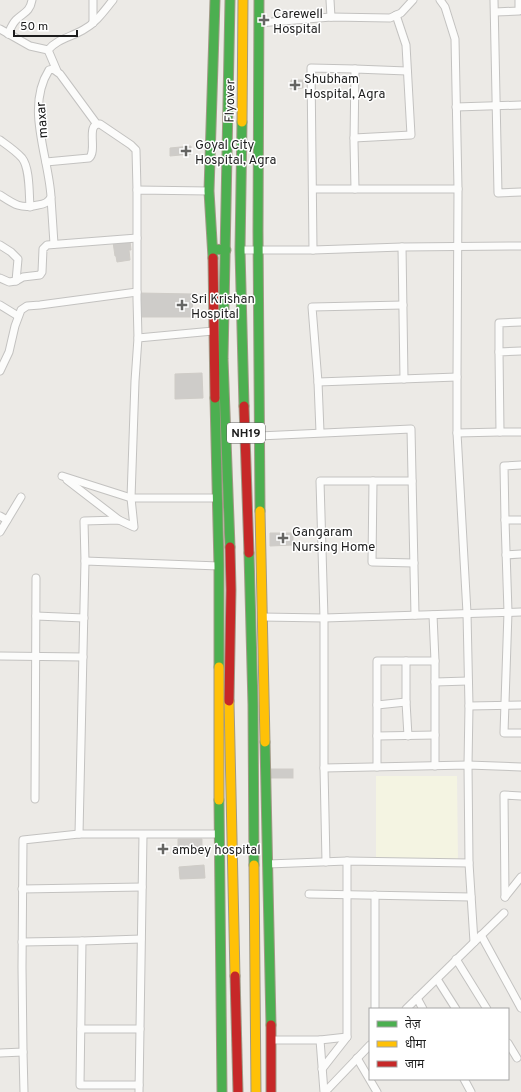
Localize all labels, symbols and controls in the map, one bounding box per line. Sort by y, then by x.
place label: Carewell Hospital [273,7,323,38]
scale bar [14,12,77,38]
marker: Carewell Hospital [258,14,270,26]
text: 50 m [20,19,48,35]
place label: Shubham Hospital, Agra [304,72,385,103]
street label: Flyover [223,79,239,123]
marker: Shubham Hospital, Agra [289,79,301,91]
street label: maxar [34,101,52,139]
place label: Goyal City Hospital, Agra [195,138,276,169]
marker: Goyal City Hospital, Agra [180,145,192,157]
place label: Sri Krishan Hospital [191,292,255,323]
marker: Sri Krishan Hospital [176,299,188,311]
road number: NH19 [227,423,265,443]
place label: Gangaram Nursing Home [292,525,375,556]
marker: Gangaram Nursing Home [277,532,289,544]
marker: ambey hospital [157,843,169,855]
place label: ambey hospital [172,843,261,859]
legend [369,1008,509,1080]
text: तेज़ [405,1016,422,1033]
text: धीमा [405,1036,427,1053]
text: जाम [405,1057,425,1073]

